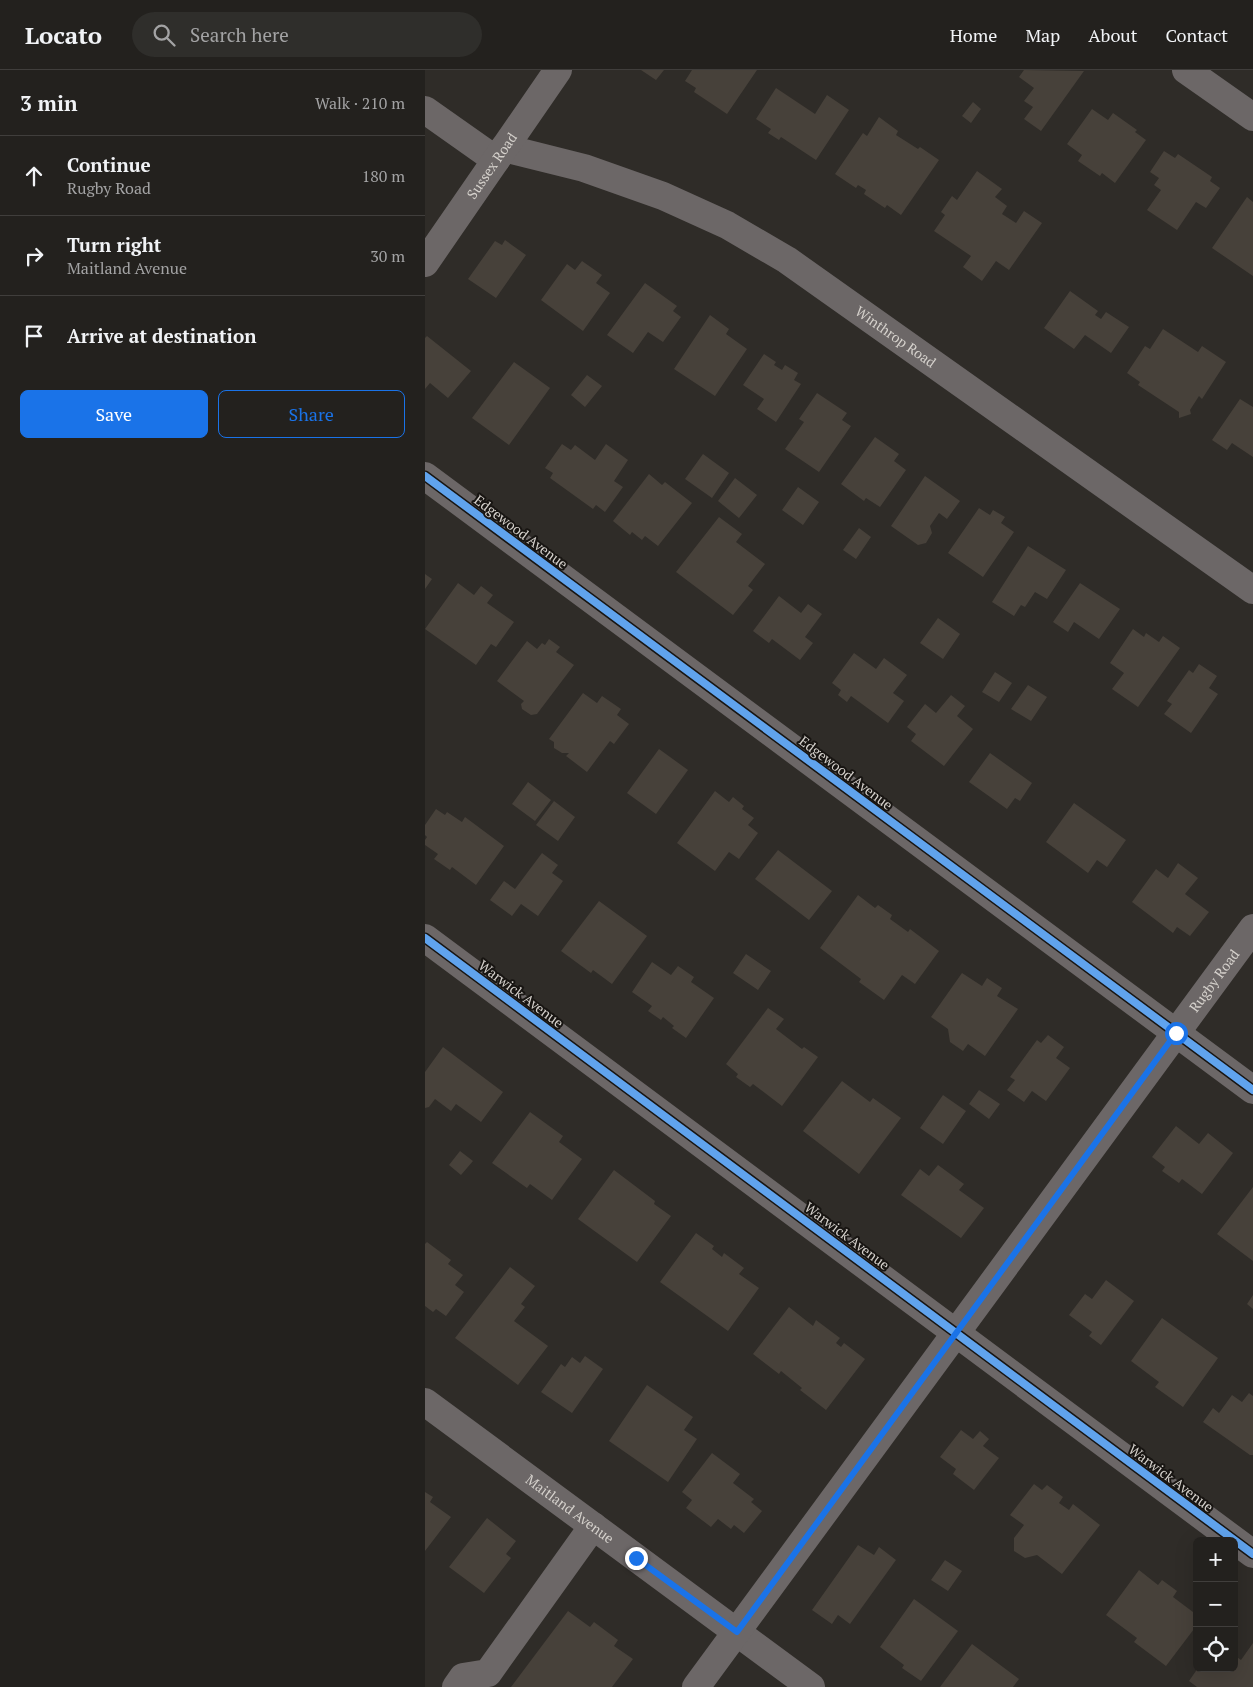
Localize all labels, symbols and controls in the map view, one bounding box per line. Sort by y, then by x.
search box [132,12,482,57]
text: Locato [25,19,102,51]
icon: search [150,21,178,49]
text: Search here [190,22,289,47]
text: Home [950,23,997,47]
text: Map [1025,23,1060,47]
text: About [1088,23,1137,47]
text: Contact [1165,23,1228,47]
text: 3 min [20,89,77,117]
text: Walk · 210 m [315,92,405,114]
street label: Sussex Road [462,129,521,202]
text: Continue [67,152,151,177]
icon: ahead [20,162,48,190]
text: 180 m [362,165,405,187]
text: Rugby Road [67,177,151,199]
text: Turn right [67,232,161,257]
icon: right [20,242,48,270]
text: 30 m [370,245,405,267]
text: Maitland Avenue [67,257,187,279]
street label: Winthrop Road [852,301,940,372]
icon: arrive [20,322,48,350]
text: Arrive at destination [67,323,256,348]
button: Save [20,390,208,438]
button: Share [218,390,405,438]
street label: Edgewood Avenue [471,490,572,573]
street label: Edgewood Avenue [796,731,897,814]
street label: Rugby Road [1184,945,1243,1016]
street label: Warwick Avenue [475,955,568,1032]
route start [1165,1022,1188,1045]
street label: Warwick Avenue [801,1197,894,1274]
street label: Warwick Avenue [1125,1439,1218,1516]
street label: Maitland Avenue [522,1470,618,1547]
map controls [1193,1537,1238,1672]
button: + [1193,1537,1238,1582]
route end [625,1547,648,1570]
button: − [1193,1582,1238,1627]
button: locate [1193,1627,1238,1672]

